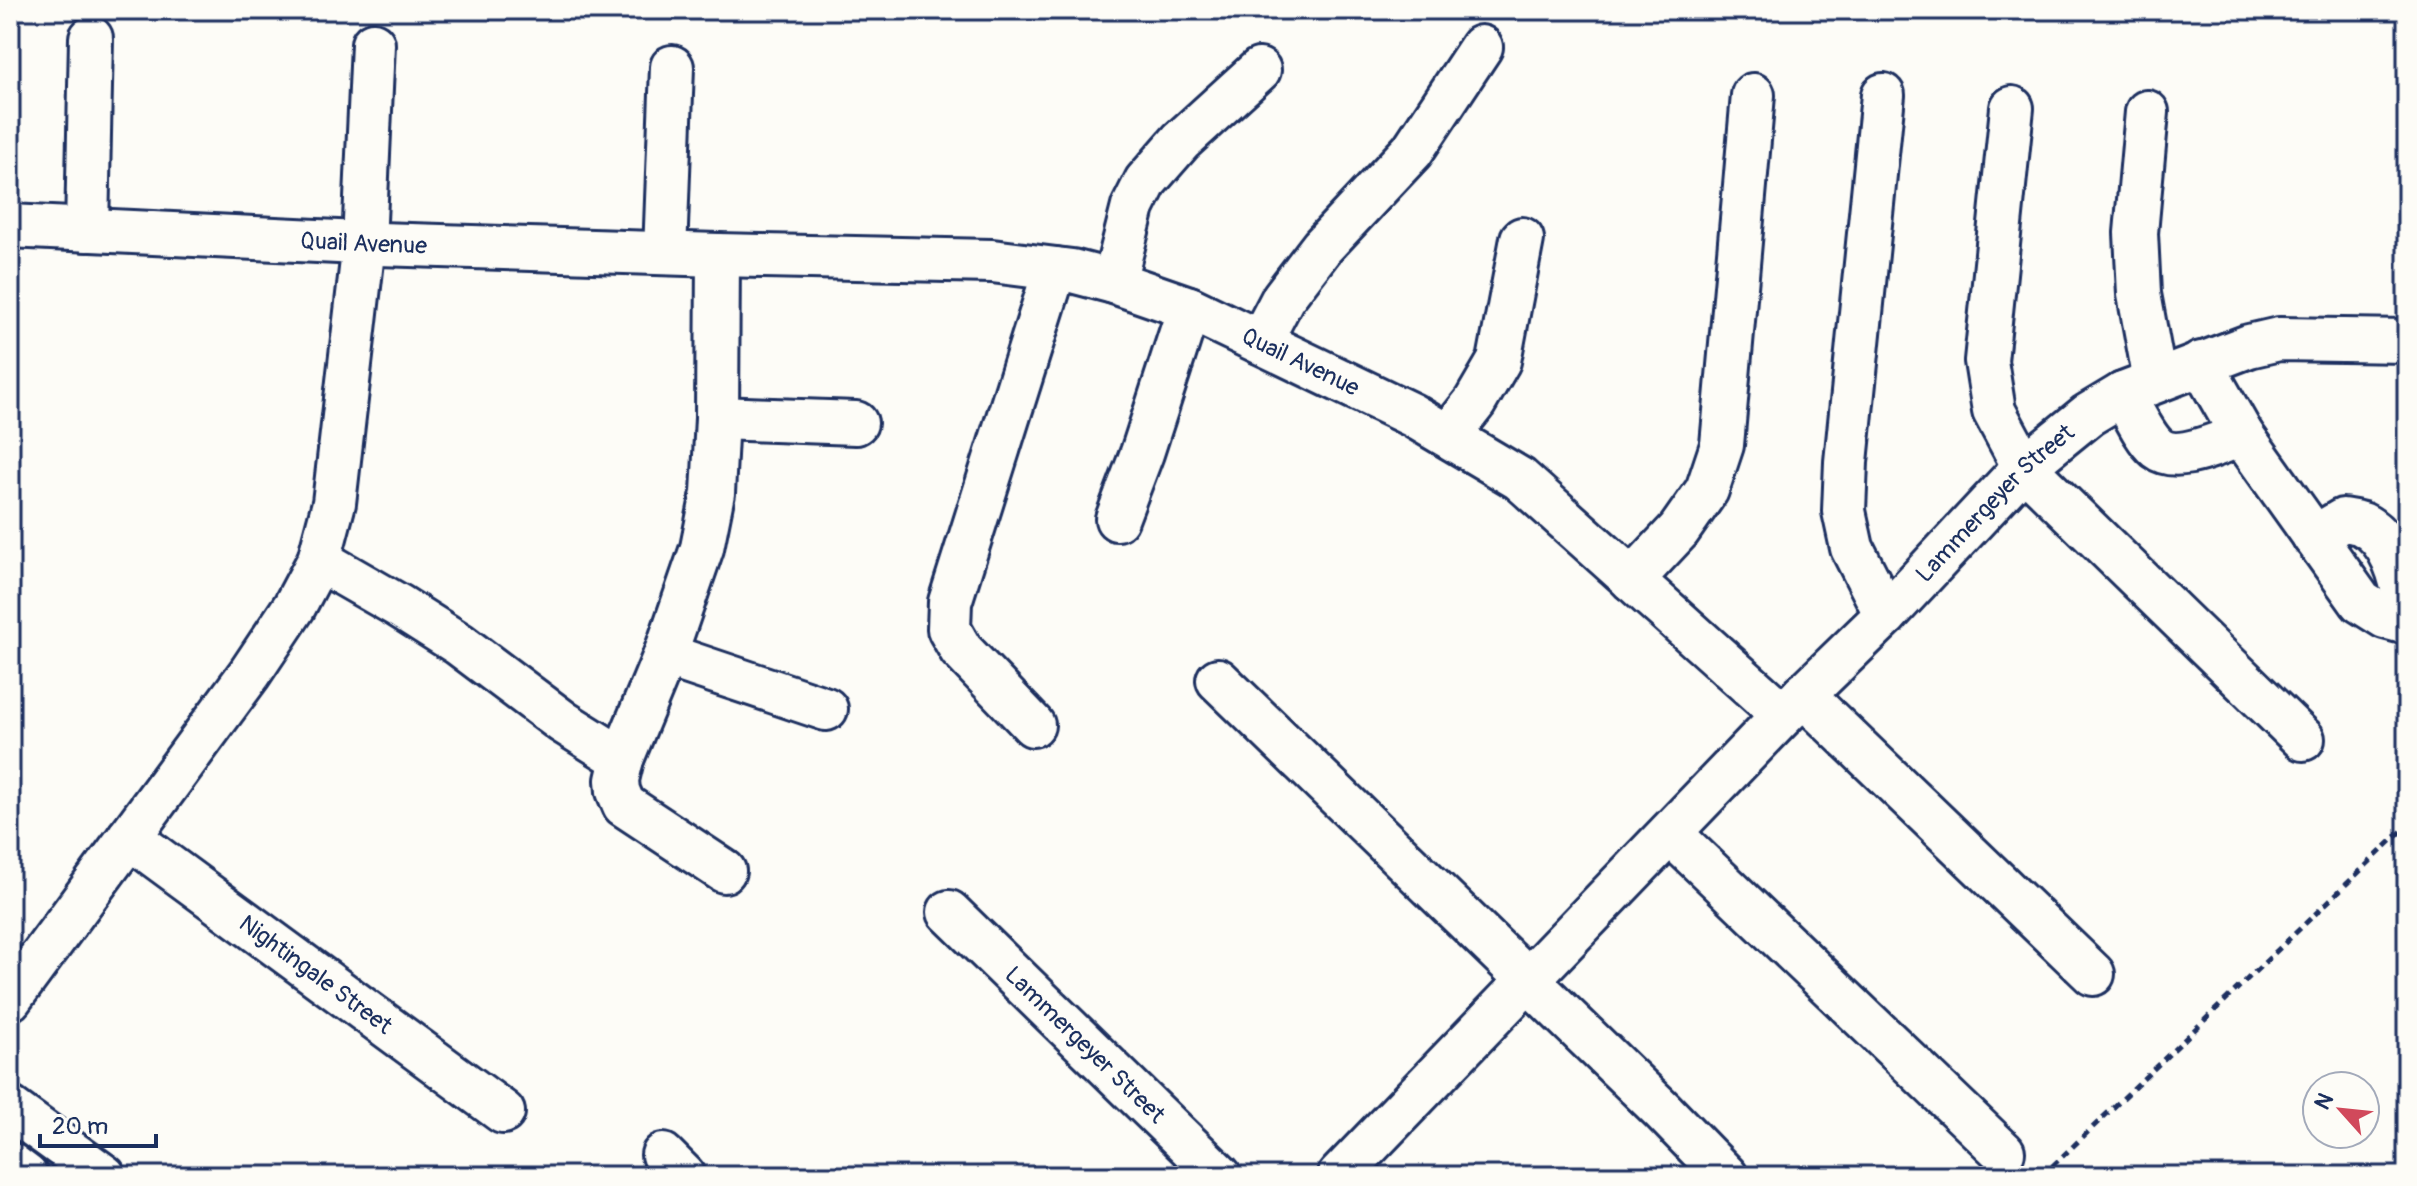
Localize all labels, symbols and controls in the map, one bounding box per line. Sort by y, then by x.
street label: Quail Avenue [299,226,428,260]
street label: Quail Avenue [1237,321,1364,402]
street label: Lammergeyer Street [1910,418,2080,588]
street label: Nightingale Street [234,909,398,1040]
street label: Lammergeyer Street [999,960,1172,1129]
north arrow [2301,1070,2381,1150]
text: N [2308,1088,2340,1114]
scale bar [40,1098,156,1148]
text: 20 m [52,1112,108,1141]

